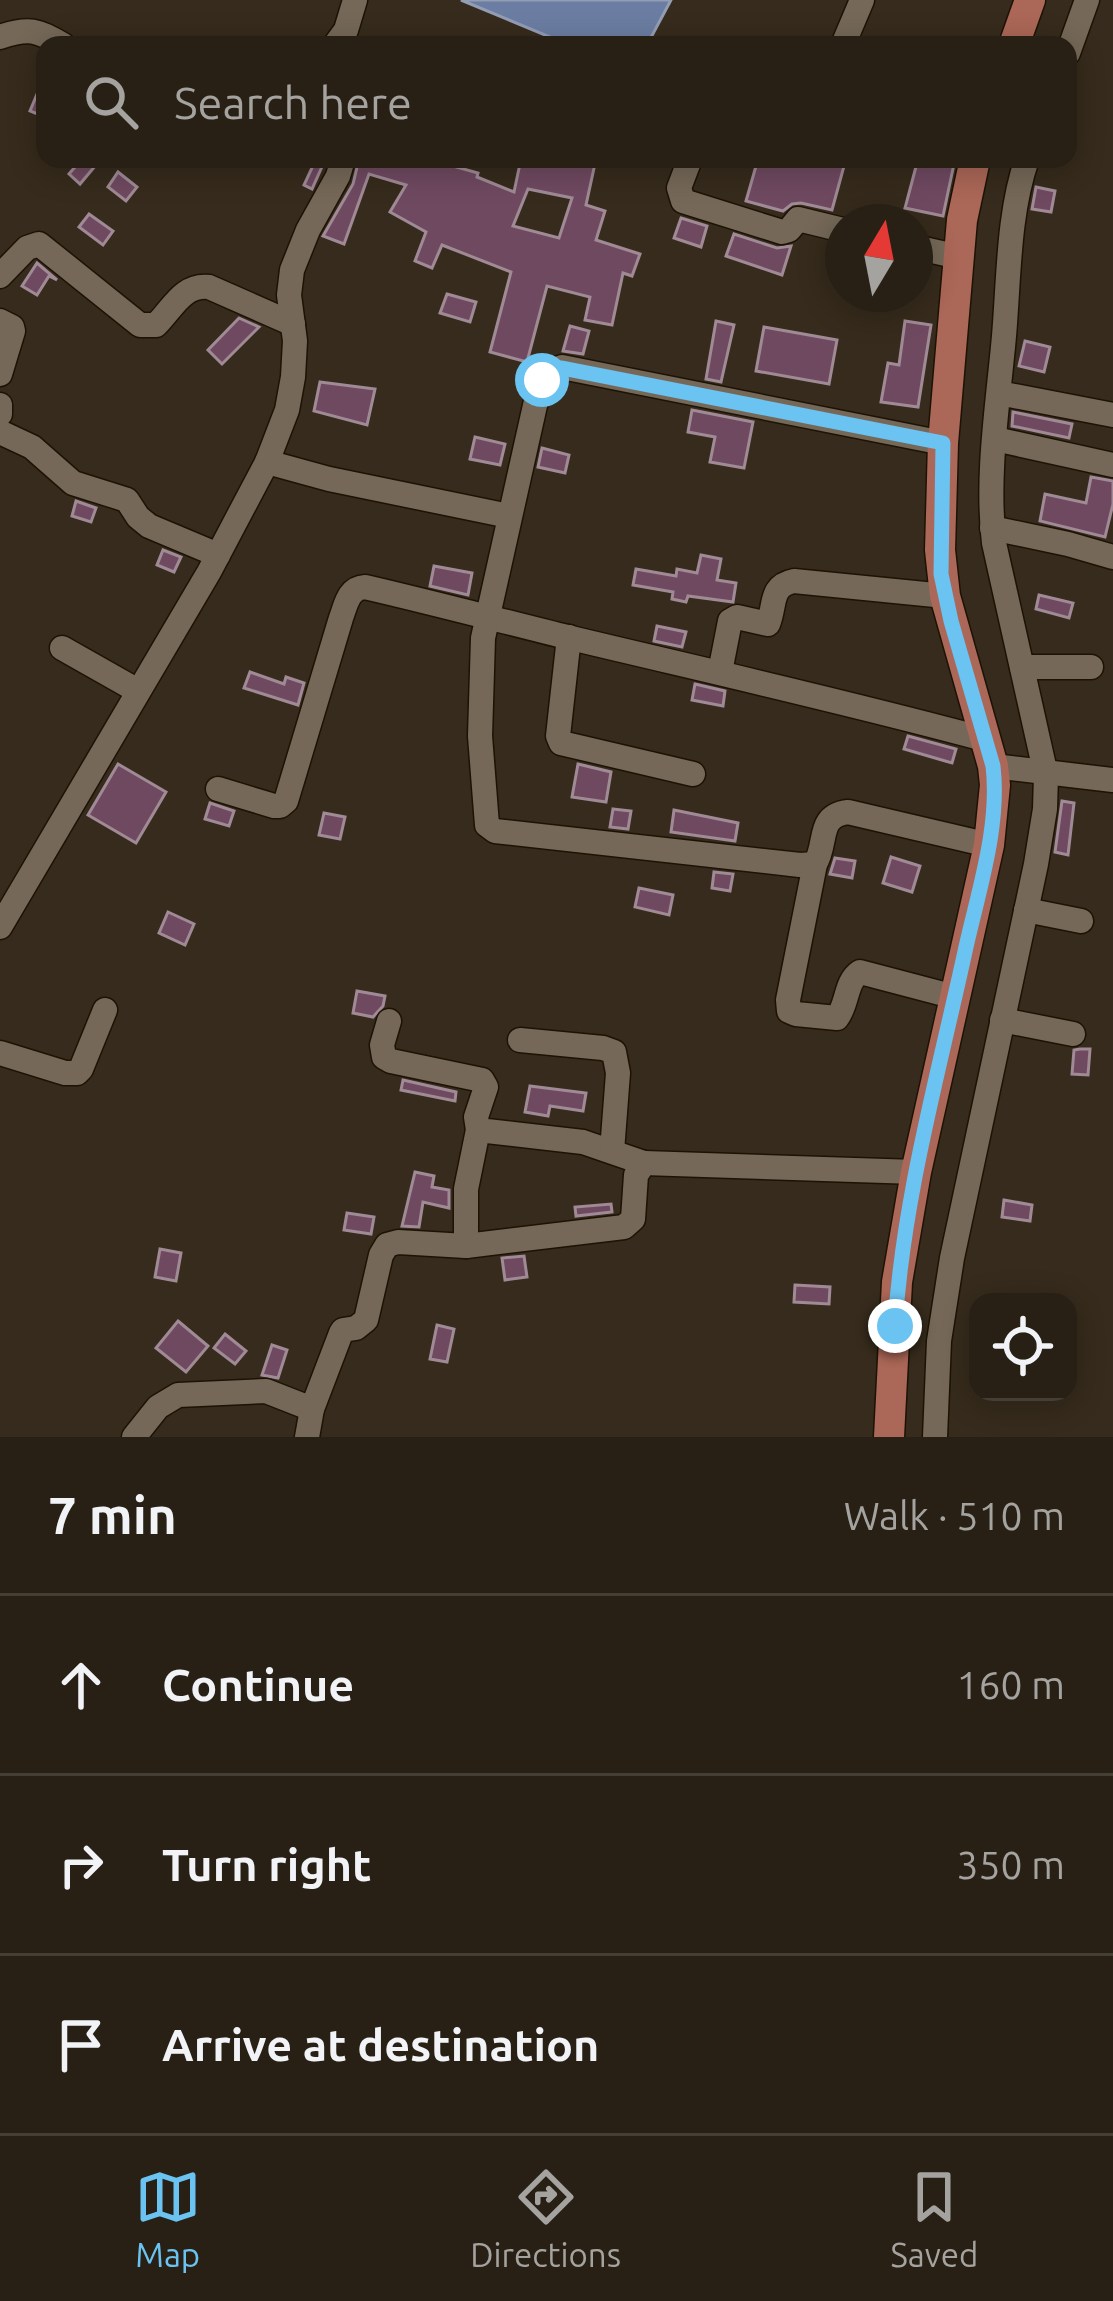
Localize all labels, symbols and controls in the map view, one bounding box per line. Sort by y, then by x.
search box [36,36,1077,168]
icon: search [78,69,144,135]
text: Search here [174,77,412,128]
north arrow [825,204,933,312]
route start [515,353,569,407]
map controls [969,1293,1077,1401]
button: locate [969,1293,1077,1401]
route end [868,1299,922,1353]
text: 7 min [48,1486,177,1544]
text: Walk · 510 m [844,1494,1065,1537]
icon: ahead [48,1652,114,1718]
text: Continue [162,1659,354,1710]
text: 160 m [956,1663,1065,1706]
icon: right [48,1832,114,1898]
text: Turn right [162,1839,371,1890]
text: 350 m [956,1843,1065,1886]
icon: arrive [48,2012,114,2078]
text: Arrive at destination [162,2019,599,2070]
tab: Map [135,2164,201,2273]
tab: Directions [470,2164,621,2273]
tab: Saved [890,2164,978,2273]

